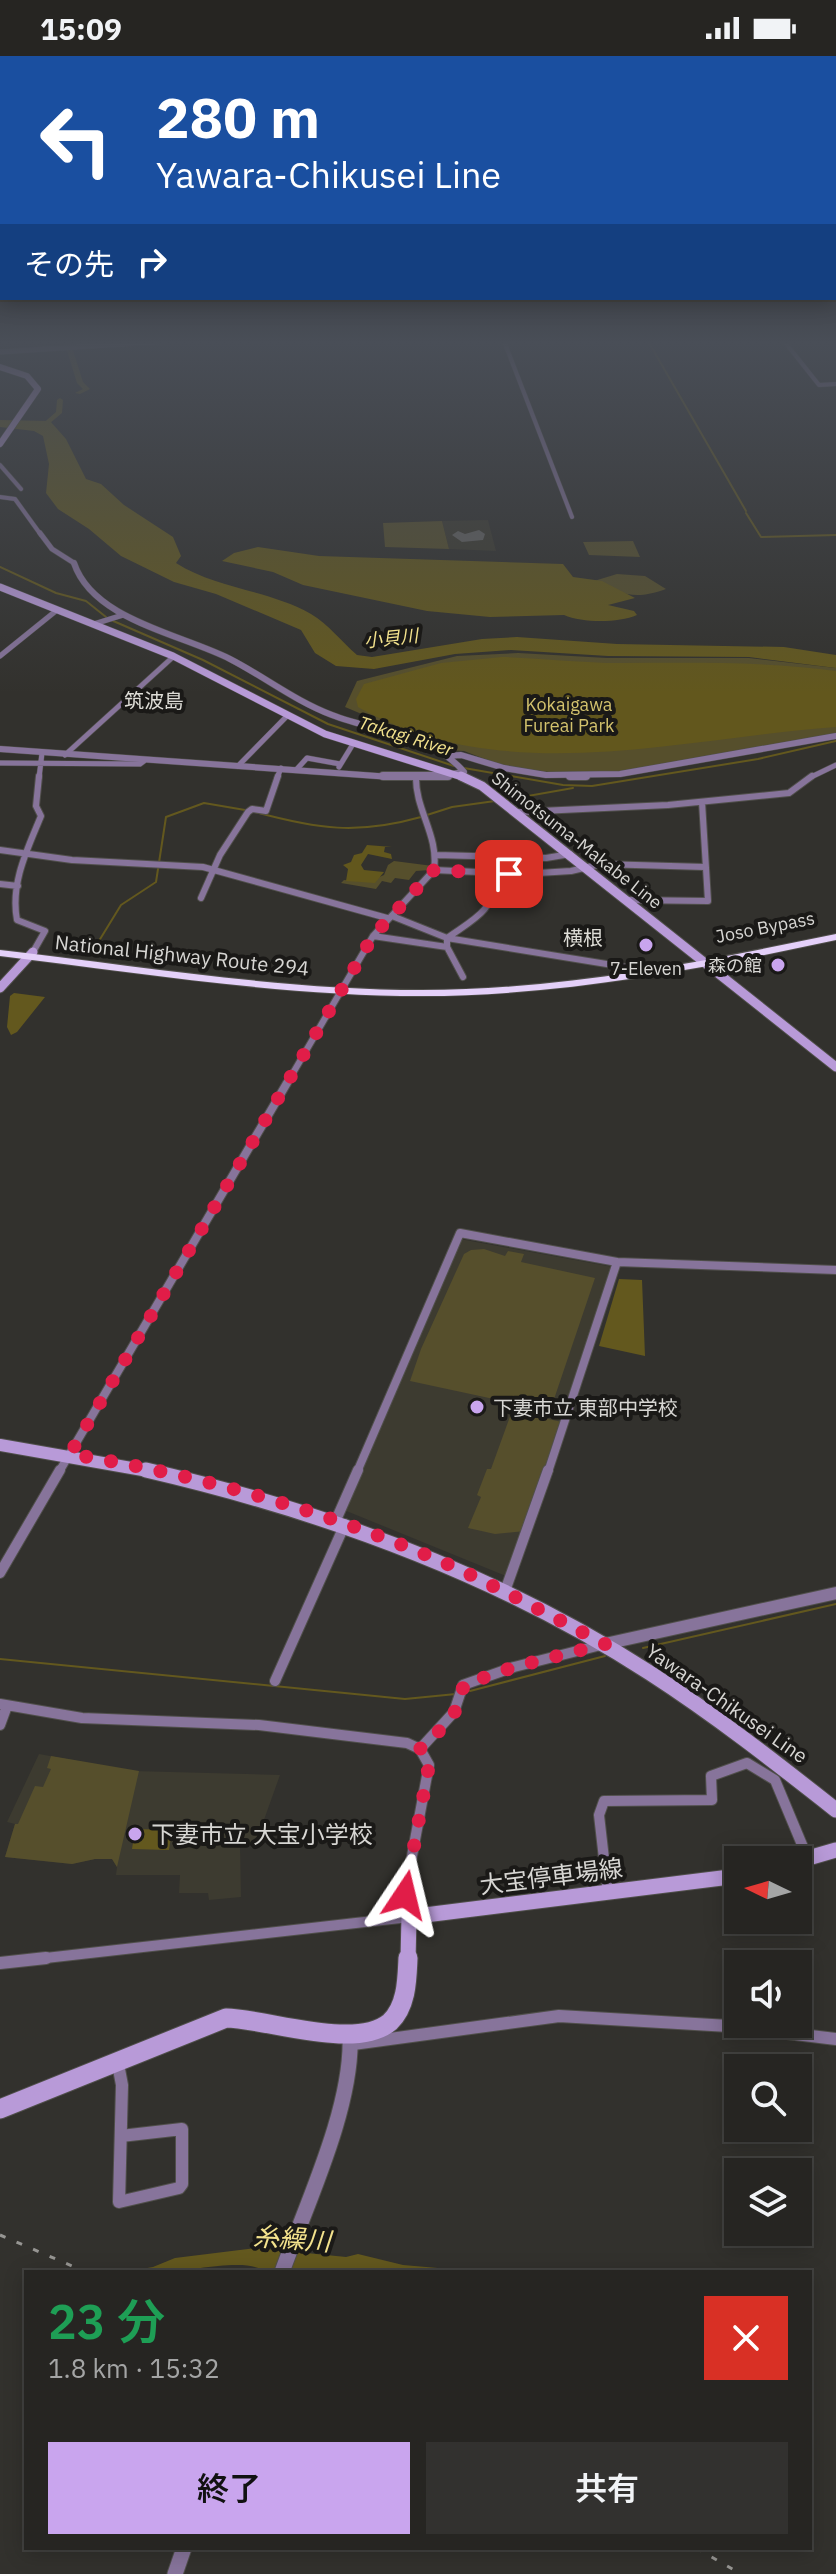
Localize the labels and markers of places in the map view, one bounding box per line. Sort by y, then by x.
pin [475,840,543,908]
marker: 7-Eleven [637,936,655,954]
place label: 森の館 [708,954,762,977]
marker: 森の館 [769,956,787,974]
place label: 7-Eleven [610,957,682,980]
place label: 下妻市立 東部中学校 [493,1394,678,1421]
marker: 下妻市立 東部中学校 [468,1398,486,1416]
place label: 下妻市立 大宝小学校 [151,1818,373,1850]
marker: 下妻市立 大宝小学校 [126,1825,144,1843]

